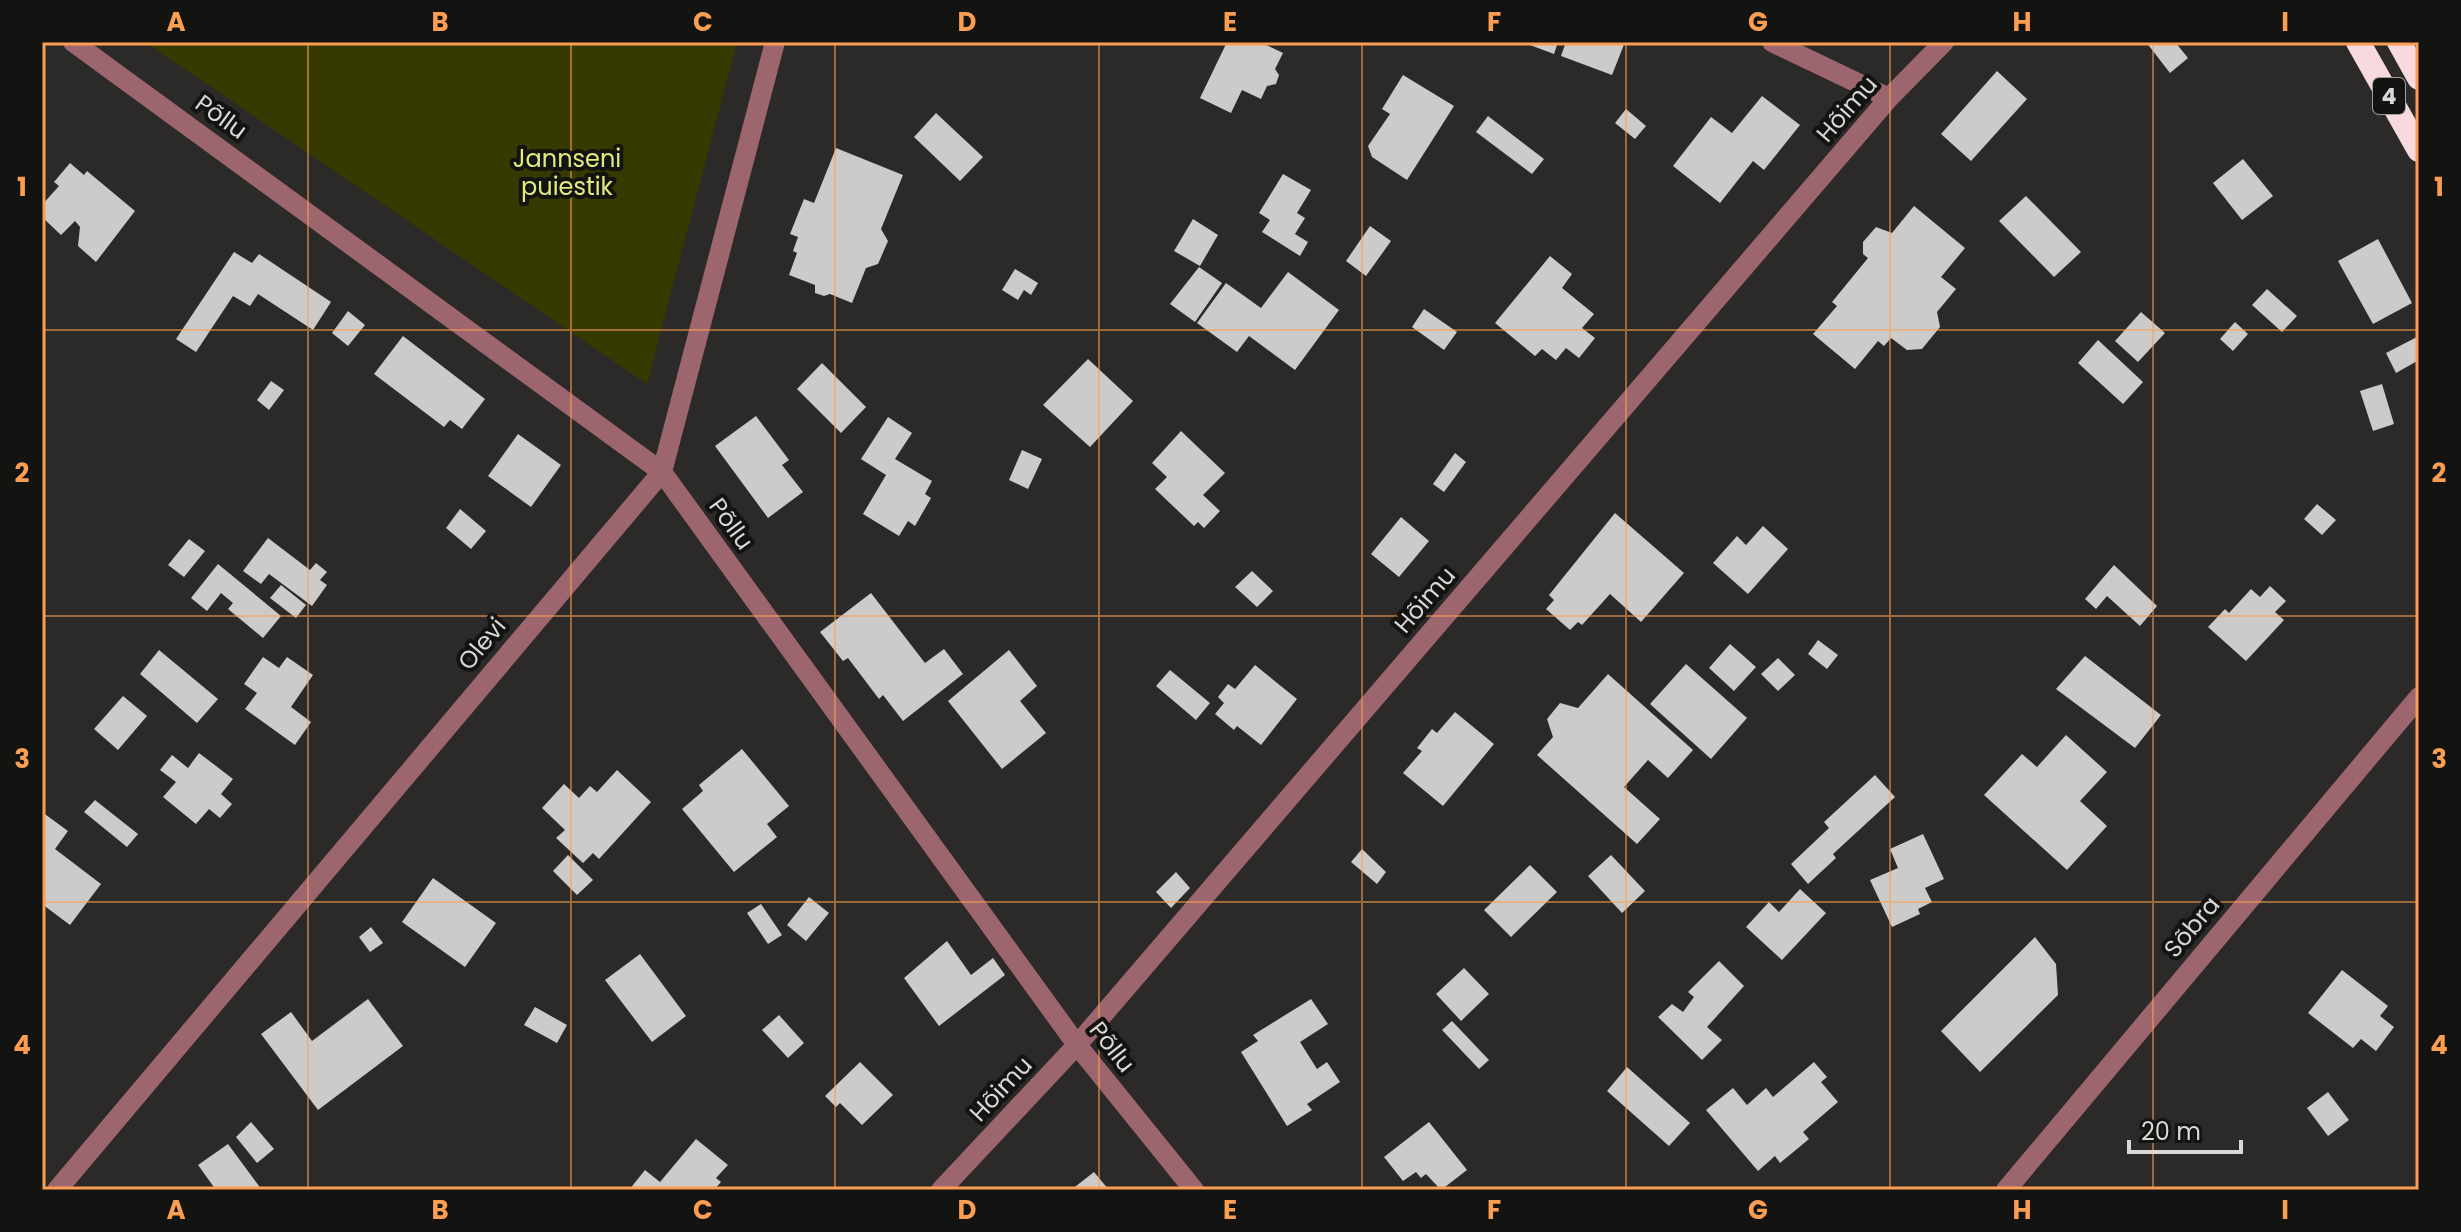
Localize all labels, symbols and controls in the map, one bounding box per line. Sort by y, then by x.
text: A [166,4,186,40]
text: B [431,4,449,40]
text: C [693,4,713,40]
text: D [958,4,977,40]
text: E [1223,4,1237,40]
text: F [1487,4,1501,40]
text: G [1748,4,1768,40]
text: H [2012,4,2032,40]
text: I [2281,4,2289,40]
street label: Hõimu [1809,68,1885,149]
road number: 4 [2373,78,2405,114]
street label: Põllu [189,87,254,147]
park label: Jannseni puiestik [513,142,621,203]
text: 1 [17,169,27,205]
text: 1 [2434,169,2444,205]
text: 2 [15,455,30,491]
text: 2 [2432,455,2447,491]
street label: Põllu [701,491,761,556]
street label: Hõimu [1387,559,1463,640]
street label: Olevi [450,610,513,677]
text: 3 [14,741,30,777]
text: 3 [2431,741,2447,777]
street label: Sõbra [2156,889,2227,964]
street label: Põllu [1082,1014,1143,1079]
text: 4 [13,1027,31,1063]
text: 4 [2430,1027,2448,1063]
street label: Hõimu [962,1049,1039,1128]
scale bar [2129,1104,2241,1154]
text: 20 m [2141,1115,2201,1148]
text: A [166,1192,186,1228]
text: B [431,1192,449,1228]
text: C [693,1192,713,1228]
text: D [958,1192,977,1228]
text: E [1223,1192,1237,1228]
text: F [1487,1192,1501,1228]
text: G [1748,1192,1768,1228]
text: H [2012,1192,2032,1228]
text: I [2281,1192,2289,1228]

